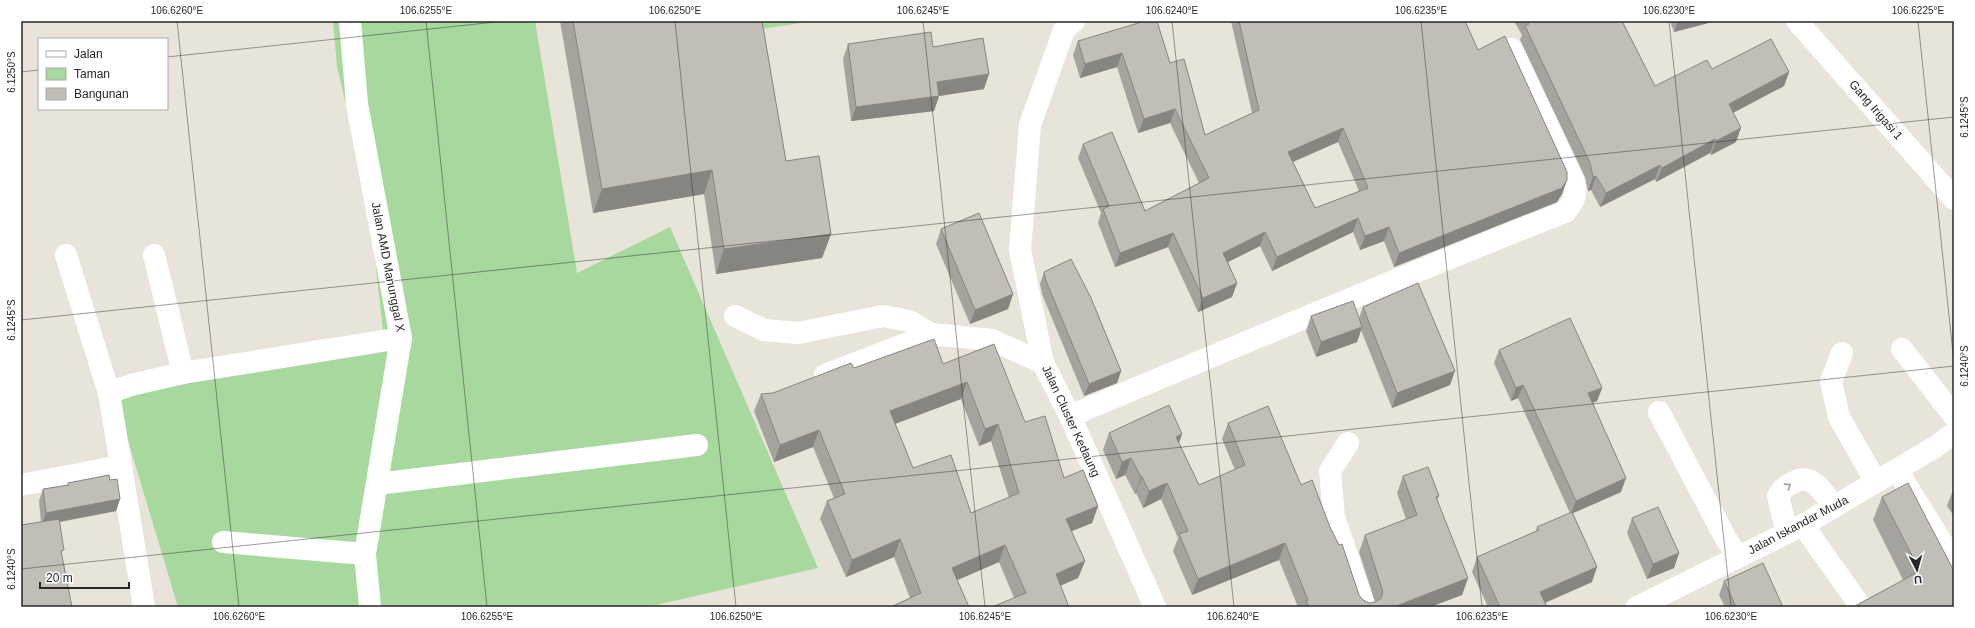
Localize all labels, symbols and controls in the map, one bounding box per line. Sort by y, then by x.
text: 106.6260°E [151,5,204,16]
text: 106.6255°E [400,5,453,16]
text: 106.6250°E [649,5,702,16]
text: 106.6245°E [897,5,950,16]
text: 106.6240°E [1146,5,1199,16]
text: 106.6235°E [1395,5,1448,16]
text: 106.6230°E [1643,5,1696,16]
text: 106.6225°E [1892,5,1945,16]
legend [38,38,168,110]
text: Jalan [74,47,103,61]
text: 6.1250°S [6,51,17,93]
text: Taman [74,67,110,81]
street label: Gang Irigasi 1 [1846,77,1906,143]
text: Bangunan [74,87,129,101]
text: 6.1245°S [1959,96,1970,138]
street label: Jalan AMD Manunggal X [369,201,407,333]
text: 6.1245°S [6,299,17,341]
text: 6.1240°S [1959,345,1970,387]
street label: Jalan Cluster Kedaung [1039,363,1103,479]
one-way arrow [1783,483,1790,490]
street label: Jalan Iskandar Muda [1746,493,1851,557]
text: 6.1240°S [6,548,17,590]
north arrow [1897,550,1937,590]
scale bar [40,564,129,590]
text: 20 m [46,571,73,585]
text: U [1913,574,1923,586]
text: 106.6260°E [213,611,266,622]
text: 106.6255°E [461,611,514,622]
text: 106.6250°E [710,611,763,622]
text: 106.6245°E [959,611,1012,622]
text: 106.6240°E [1207,611,1260,622]
text: 106.6235°E [1456,611,1509,622]
text: 106.6230°E [1705,611,1758,622]

